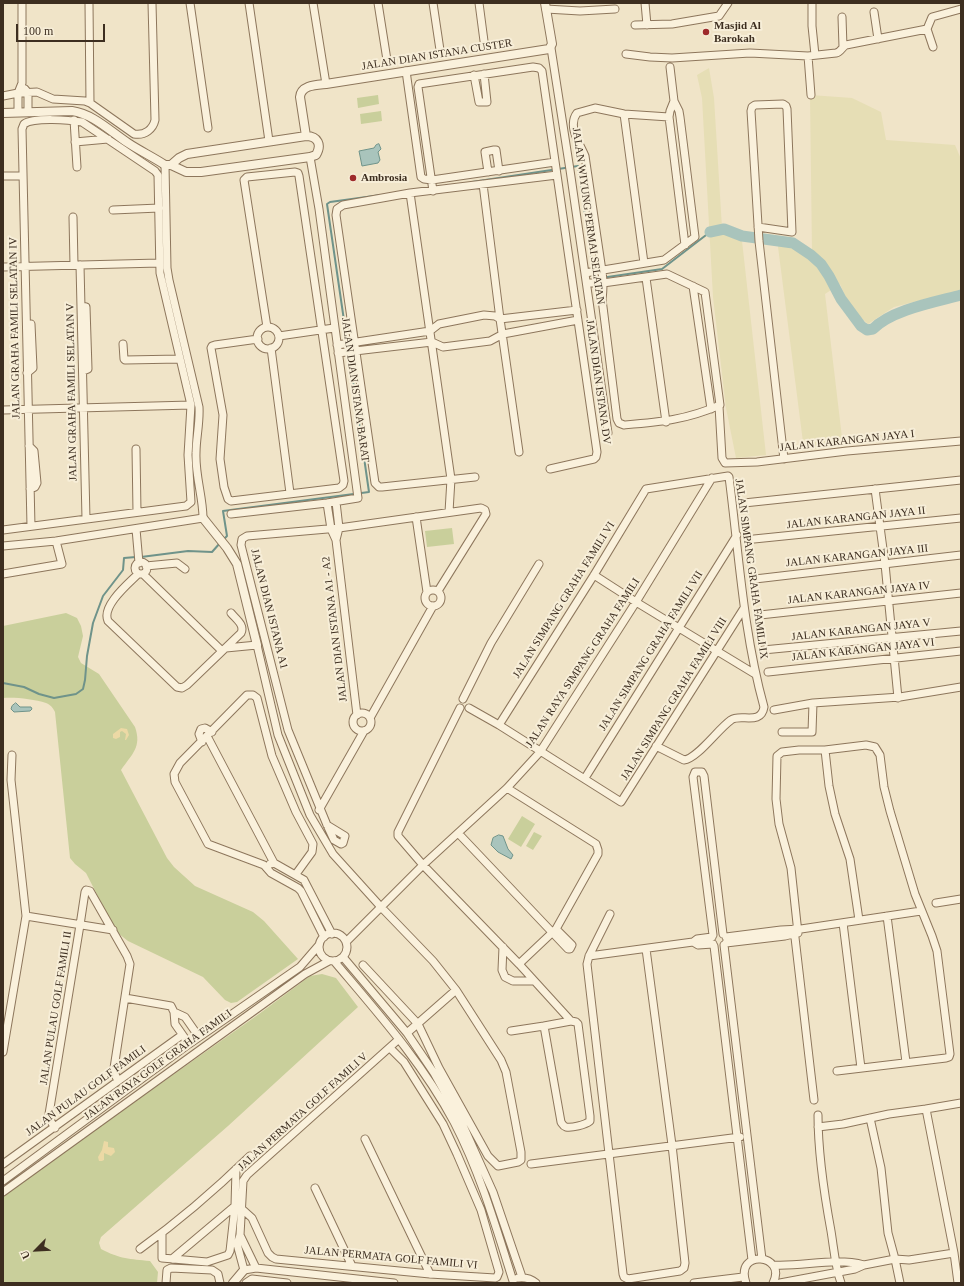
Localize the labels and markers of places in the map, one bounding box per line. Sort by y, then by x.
place label: Masjid Al Barokah [714,19,761,45]
marker: Masjid Al Barokah [701,27,711,37]
place label: Ambrosia [361,171,407,185]
marker: Ambrosia [348,173,358,183]

